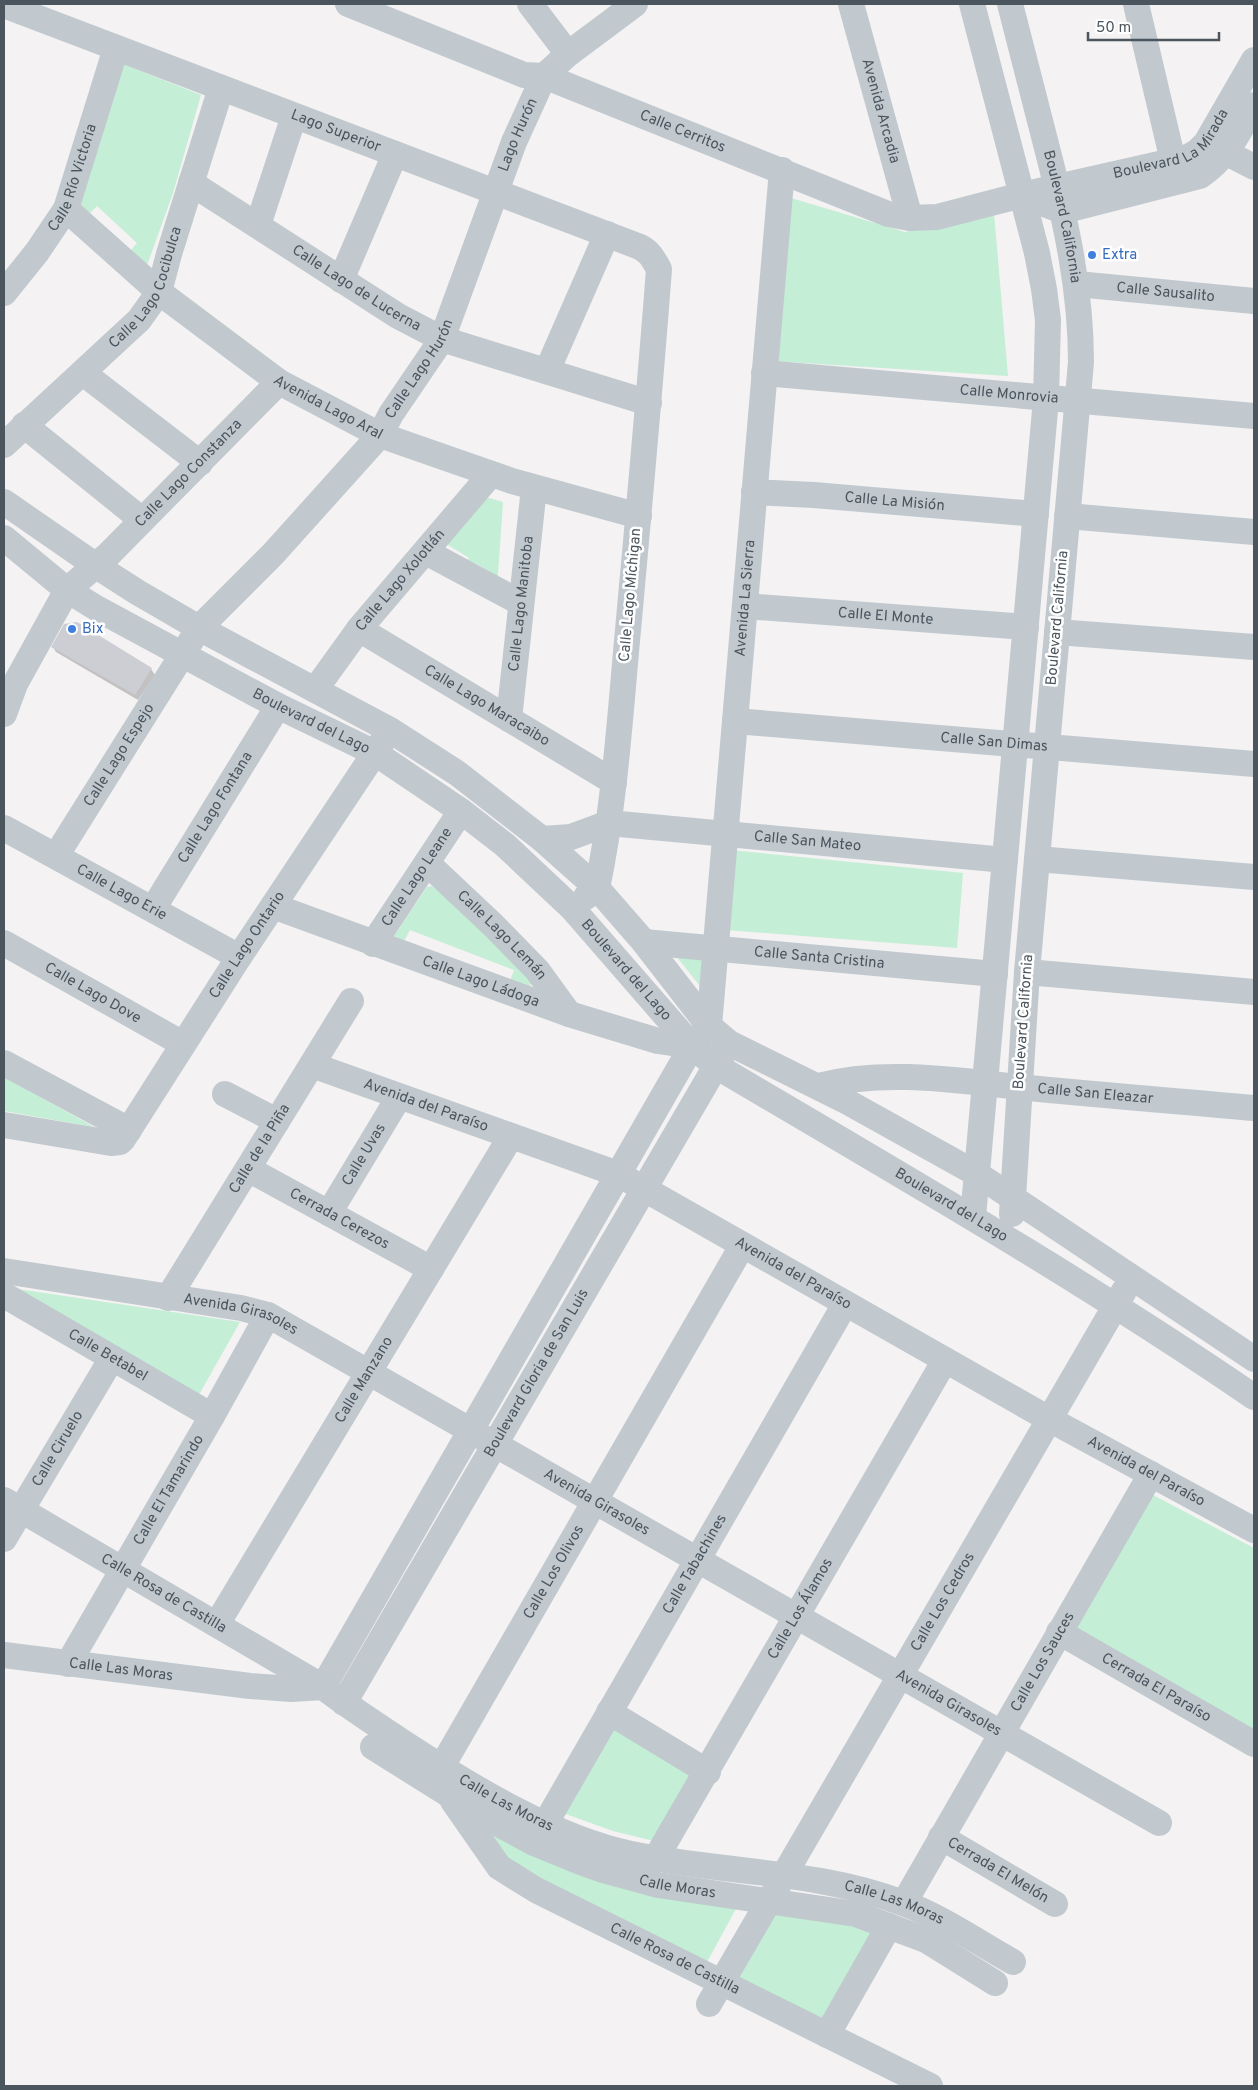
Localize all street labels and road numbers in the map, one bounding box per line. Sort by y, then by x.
street label: Avenida Arcadia [857,56,904,166]
street label: Lago Hurón [494,95,542,174]
street label: Lago Superior [288,105,384,157]
street label: Calle Cerritos [637,106,728,157]
street label: Boulevard La Mirada [1111,106,1233,184]
street label: Calle Río Victoria [44,121,101,236]
street label: Boulevard California [1038,148,1085,284]
street label: Calle Lago Cocibulca [105,224,186,353]
street label: Calle Lago de Lucerna [288,241,424,336]
street label: Calle Sausalito [1115,278,1216,307]
street label: Calle Lago Hurón [381,317,458,423]
street label: Avenida Lago Aral [269,371,386,444]
street label: Calle Monrovia [959,381,1059,408]
street label: Calle Lago Constanza [131,415,246,532]
street label: Calle La Misión [844,488,945,516]
street label: Calle Lago Xolotlán [351,525,449,636]
street label: Calle Lago Míchigan [616,527,646,663]
street label: Calle Lago Manitoba [505,535,538,672]
street label: Avenida La Sierra [731,539,760,658]
street label: Boulevard California [1043,550,1073,686]
street label: Calle El Monte [837,603,934,630]
street label: Calle Lago Maracaibo [420,661,553,751]
street label: Boulevard del Lago [249,684,373,759]
street label: Calle Lago Espejo [80,700,159,810]
street label: Calle San Dimas [940,729,1049,756]
street label: Calle Lago Fontana [174,748,257,867]
street label: Calle Lago Leane [377,824,457,931]
street label: Calle San Mateo [753,827,862,856]
street label: Calle Lago Erie [73,860,170,925]
street label: Calle Lago Lemán [453,886,551,984]
street label: Calle Lago Ontario [205,888,289,1003]
street label: Boulevard del Lago [577,915,675,1025]
street label: Calle Santa Cristina [753,943,885,973]
street label: Calle Lago Ládoga [419,952,542,1012]
street label: Boulevard California [1010,954,1038,1090]
street label: Calle Lago Dove [41,958,145,1028]
street label: Avenida del Paraíso [361,1075,491,1137]
street label: Calle San Eleazar [1037,1079,1154,1109]
street label: Calle de la Piña [225,1101,295,1197]
street label: Calle Uvas [338,1120,390,1190]
street label: Boulevard del Lago [891,1164,1011,1246]
street label: Cerrada Cerezos [286,1184,393,1254]
street label: Avenida del Paraíso [731,1233,855,1314]
street label: Boulevard Gloria de San Luis [480,1285,593,1461]
street label: Avenida Girasoles [182,1290,301,1340]
street label: Calle Betabel [64,1325,151,1386]
street label: Calle Manzano [331,1333,397,1427]
street label: Calle Ciruelo [28,1407,88,1490]
street label: Calle El Tamarindo [129,1431,208,1549]
street label: Avenida del Paraíso [1084,1432,1208,1511]
street label: Avenida Girasoles [540,1465,653,1540]
street label: Calle Tabachines [659,1511,731,1618]
street label: Calle Los Olivos [519,1522,589,1623]
street label: Calle Rosa de Castilla [97,1549,230,1638]
street label: Calle Los Cedros [907,1549,979,1655]
street label: Calle Los Álamos [764,1555,837,1663]
street label: Calle Los Sauces [1006,1609,1079,1715]
street label: Cerrada El Paraíso [1098,1649,1214,1727]
street label: Calle Las Moras [68,1654,174,1686]
street label: Avenida Girasoles [892,1665,1005,1741]
street label: Calle Las Moras [455,1770,556,1836]
street label: Cerrada El Melón [944,1833,1052,1908]
street label: Calle Moras [637,1871,717,1903]
street label: Calle Las Moras [842,1877,947,1930]
street label: Calle Rosa de Castilla [607,1919,743,1999]

